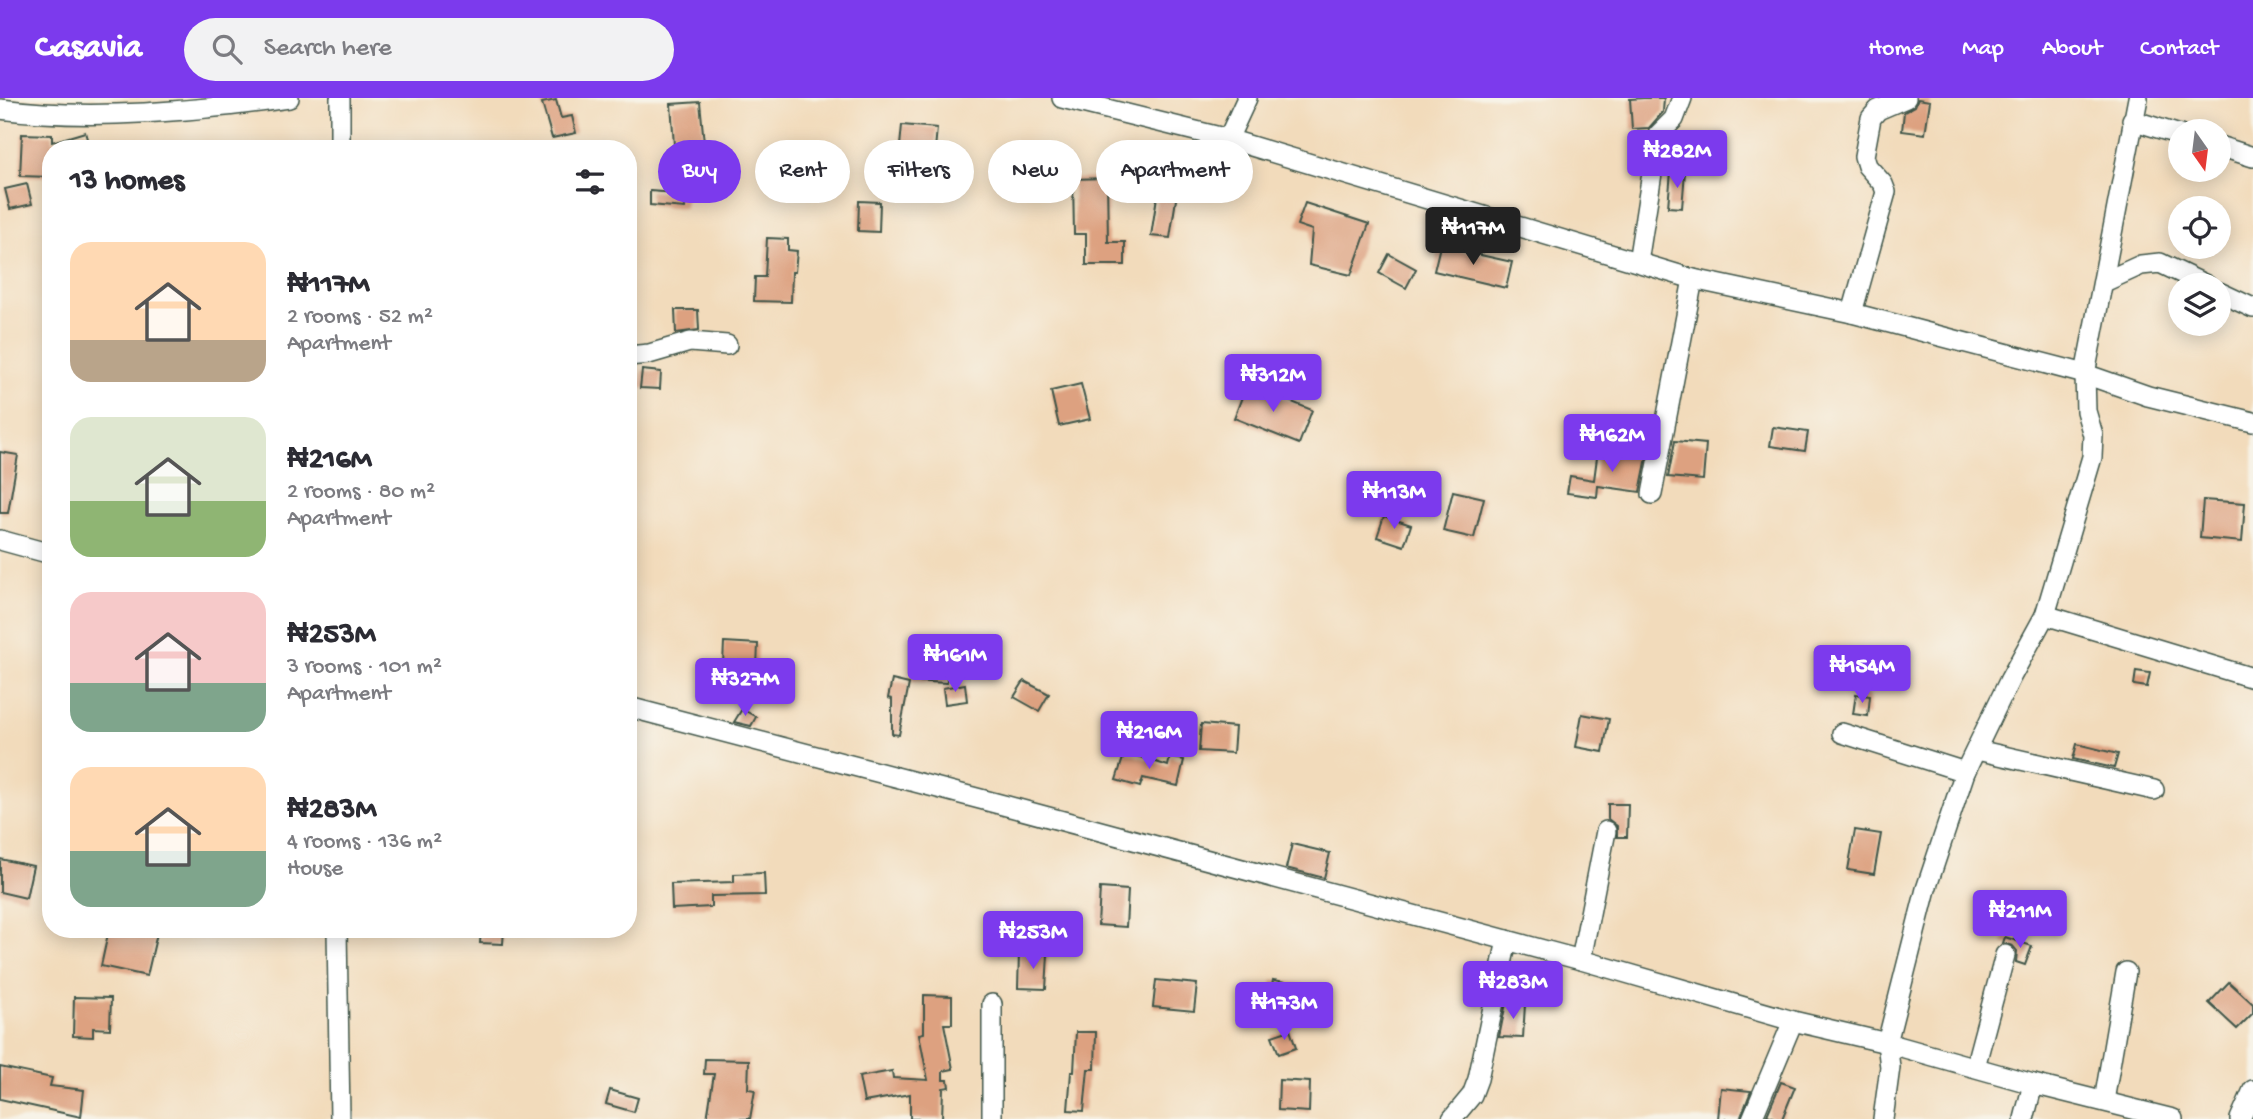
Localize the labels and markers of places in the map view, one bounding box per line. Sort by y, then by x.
pin: ₦282M [1628,130,1726,190]
pin: ₦117M [1424,208,1522,267]
pin: ₦312M [1224,354,1322,414]
pin: ₦162M [1563,414,1661,474]
pin: ₦113M [1345,472,1443,531]
pin: ₦161M [906,634,1004,694]
pin: ₦154M [1813,646,1911,705]
pin: ₦327M [696,658,794,718]
pin: ₦216M [1100,712,1198,771]
pin: ₦211M [1971,890,2069,950]
pin: ₦253M [984,912,1082,971]
pin: ₦283M [1464,962,1562,1021]
pin: ₦173M [1235,982,1333,1042]

